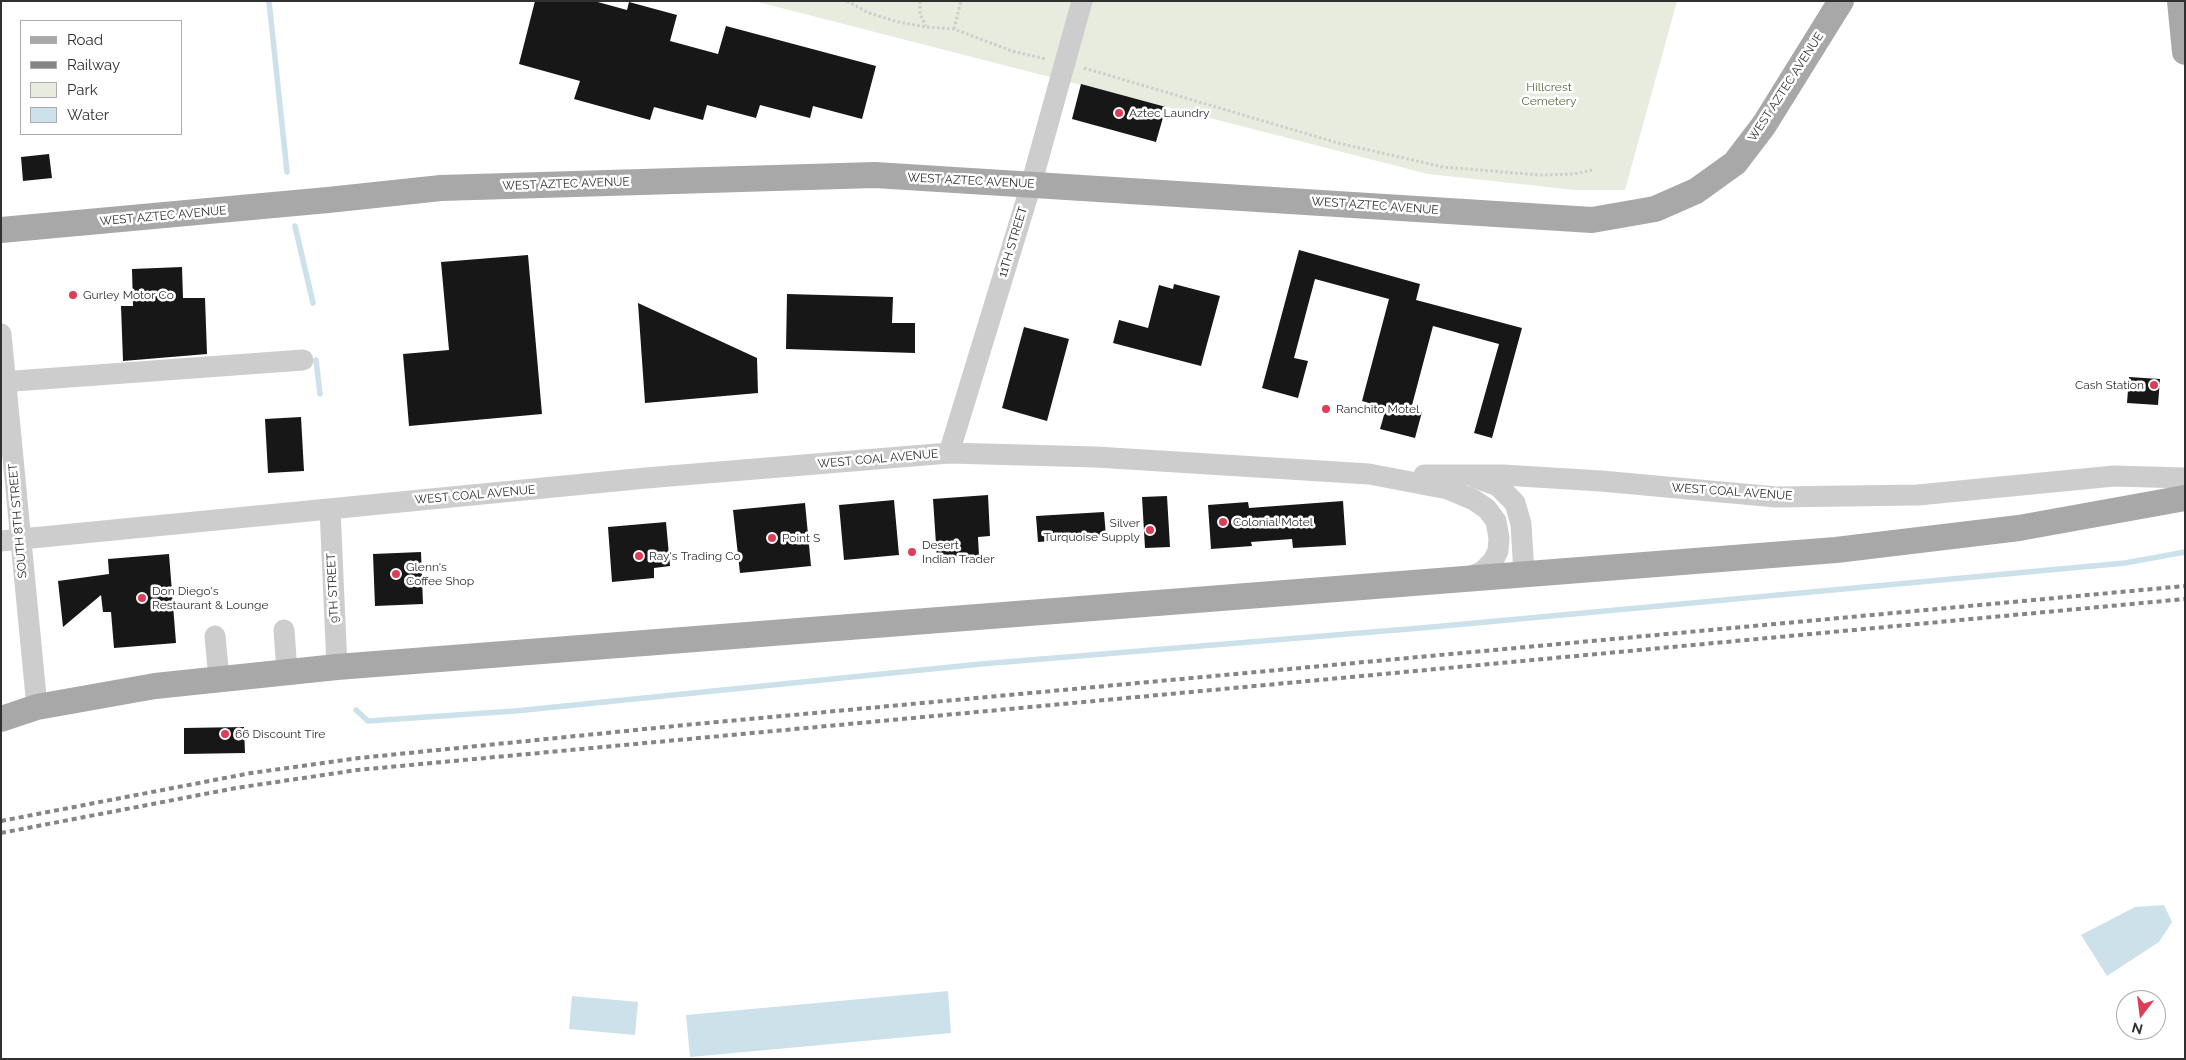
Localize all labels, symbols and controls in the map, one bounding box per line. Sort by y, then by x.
legend [20,20,182,135]
street label: WEST AZTEC AVENUE [1745,30,1827,144]
text: Road [67,31,103,49]
text: Railway [67,56,120,74]
park label: Hillcrest Cemetery [1522,80,1576,108]
text: Park [67,81,98,99]
text: Water [67,106,109,124]
place label: Aztec Laundry [1129,106,1209,120]
marker: Aztec Laundry [1113,107,1125,119]
street label: WEST AZTEC AVENUE [907,170,1035,192]
street label: WEST AZTEC AVENUE [502,175,630,193]
street label: WEST AZTEC AVENUE [1311,194,1439,218]
street label: WEST AZTEC AVENUE [99,203,227,229]
street label: 11TH STREET [995,205,1031,279]
place label: Gurley Motor Co [83,288,174,302]
marker: Gurley Motor Co [67,289,79,301]
place label: Cash Station [2075,378,2144,392]
marker: Cash Station [2148,379,2160,391]
place label: Ranchito Motel [1336,402,1419,416]
marker: Ranchito Motel [1320,403,1332,415]
street label: WEST COAL AVENUE [817,447,939,471]
street label: SOUTH 8TH STREET [6,463,30,579]
street label: WEST COAL AVENUE [1671,481,1793,503]
street label: WEST COAL AVENUE [414,483,536,507]
place label: Colonial Motel [1233,515,1313,529]
place label: Silver Turquoise Supply [1044,516,1140,544]
marker: Colonial Motel [1217,516,1229,528]
marker: Silver Turquoise Supply [1144,524,1156,536]
place label: Point S [782,531,820,545]
marker: Point S [766,532,778,544]
place label: Desert Indian Trader [922,538,994,566]
marker: Desert Indian Trader [906,546,918,558]
place label: Ray's Trading Co [649,549,741,563]
marker: Ray's Trading Co [633,550,645,562]
street label: 9TH STREET [324,553,342,623]
place label: Glenn's Coffee Shop [406,560,474,588]
marker: Glenn's Coffee Shop [390,568,402,580]
place label: Don Diego's Restaurant & Lounge [152,584,269,612]
marker: Don Diego's Restaurant & Lounge [136,592,148,604]
place label: 66 Discount Tire [235,727,325,741]
marker: 66 Discount Tire [219,728,231,740]
north arrow [2116,990,2166,1040]
text: N [2130,1019,2145,1038]

